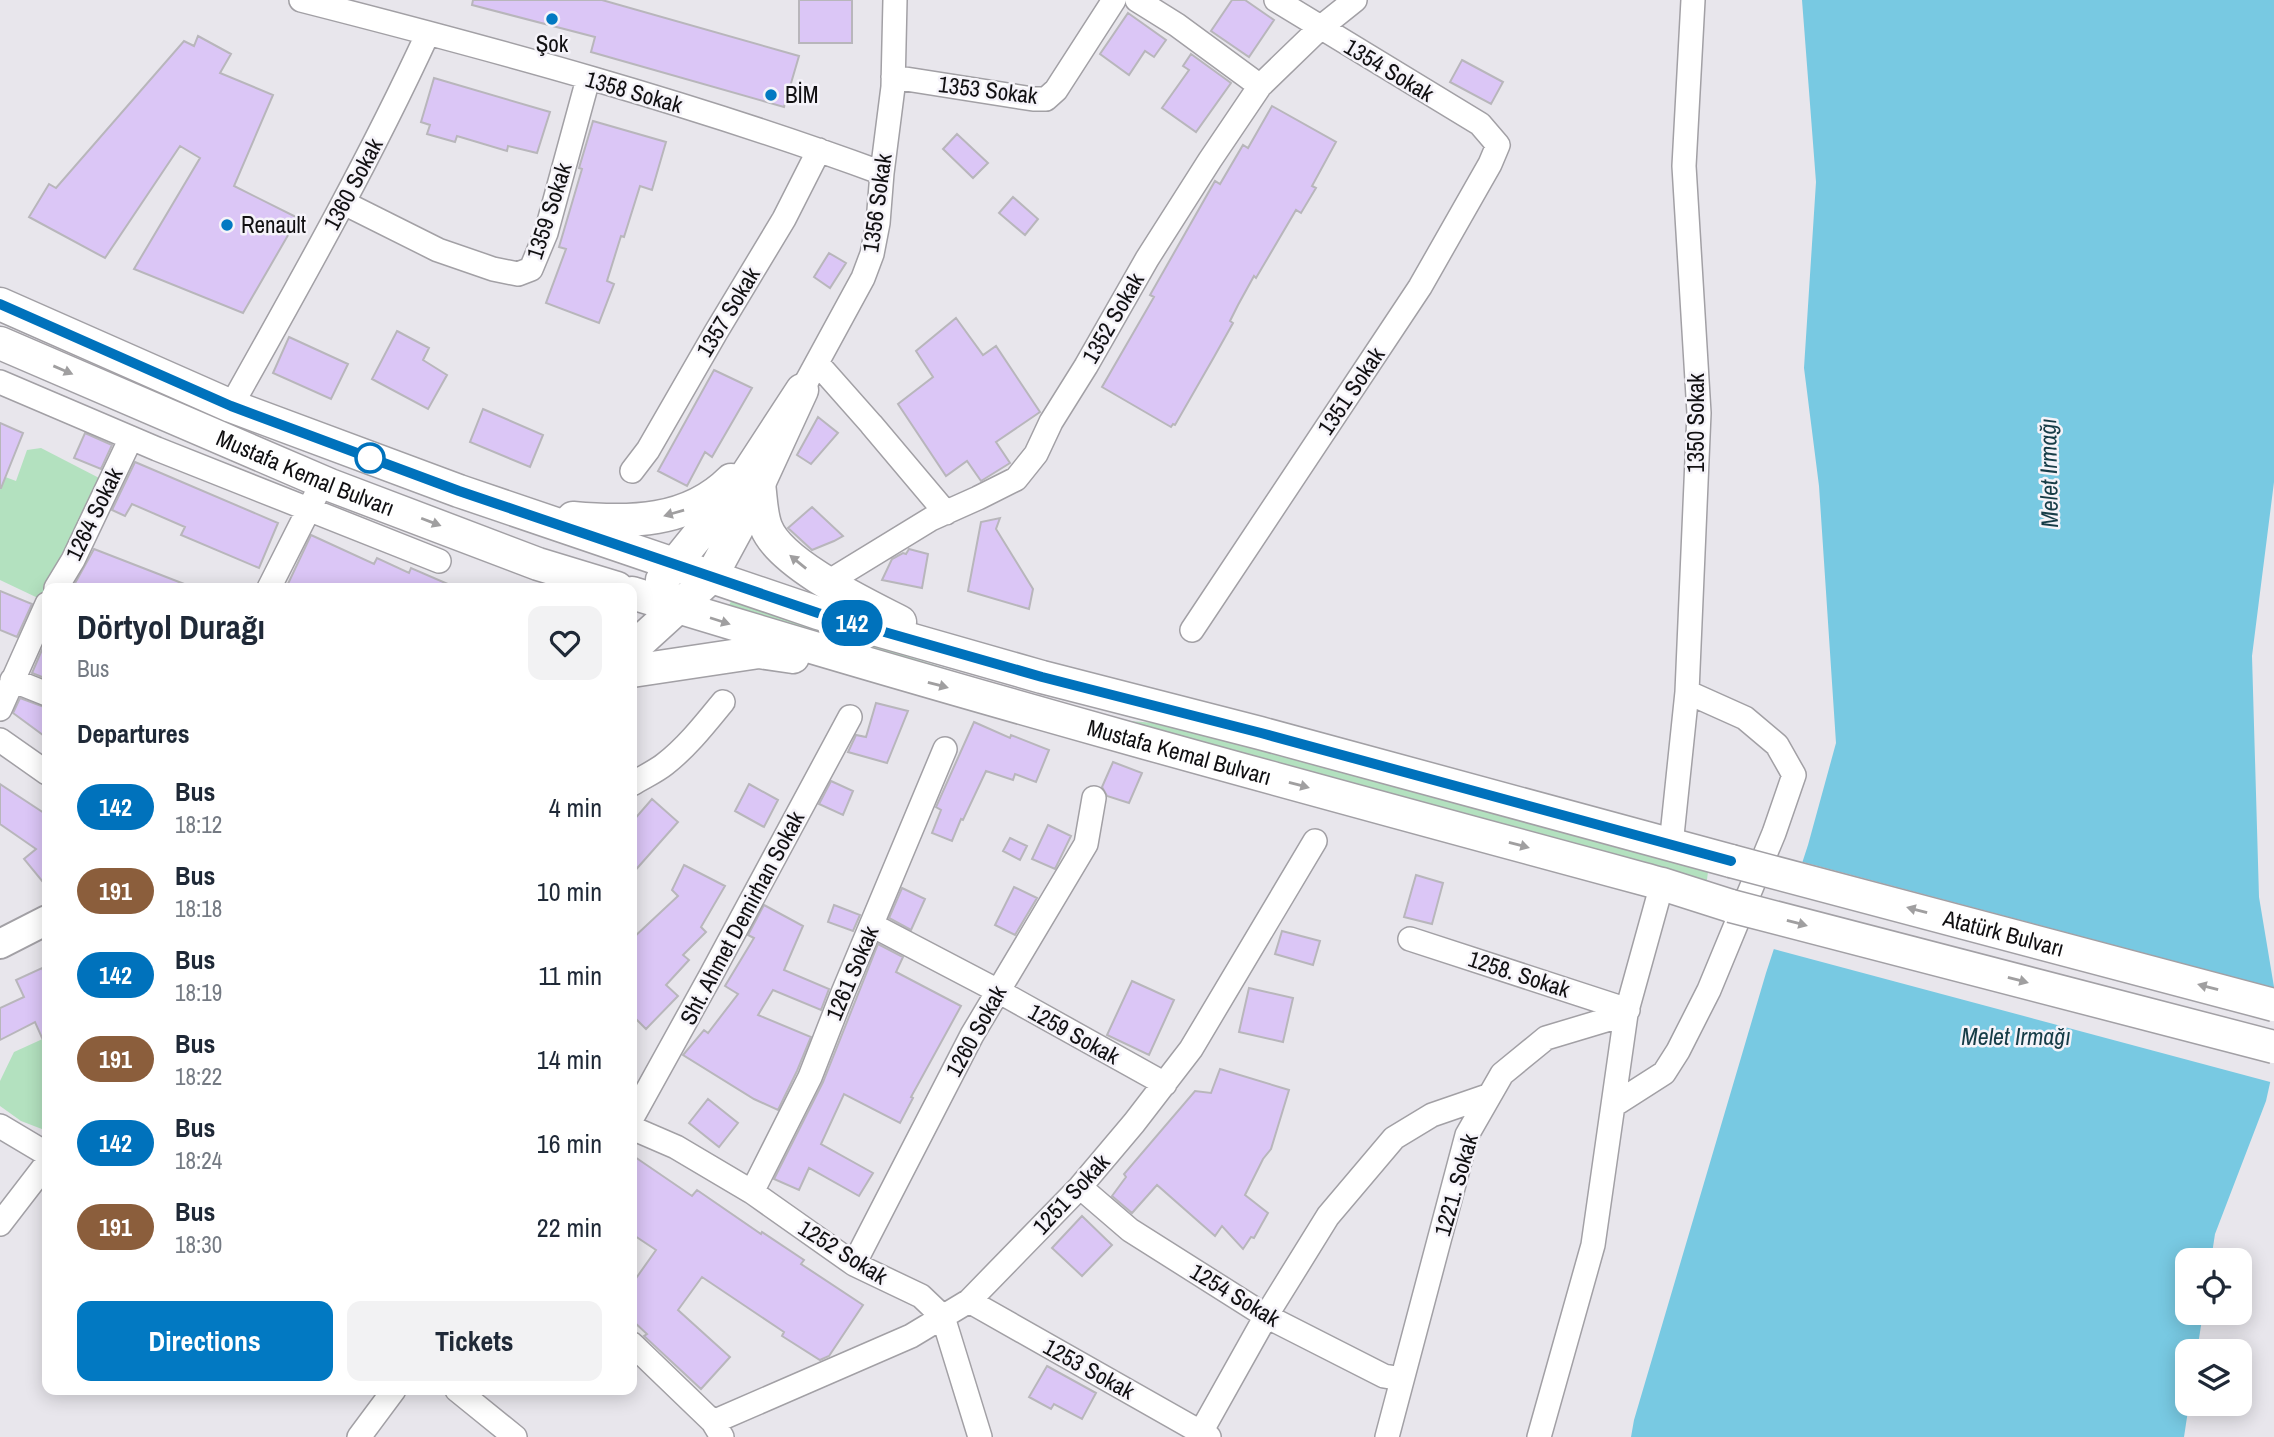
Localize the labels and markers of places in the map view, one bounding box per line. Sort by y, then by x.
marker: Şok [544,11,560,27]
place label: Şok [536,28,569,59]
place label: BİM [785,79,819,110]
marker: BİM [763,87,779,103]
place label: Renault [241,209,306,240]
marker: Renault [219,217,235,233]
unlabelled marker [355,443,385,473]

